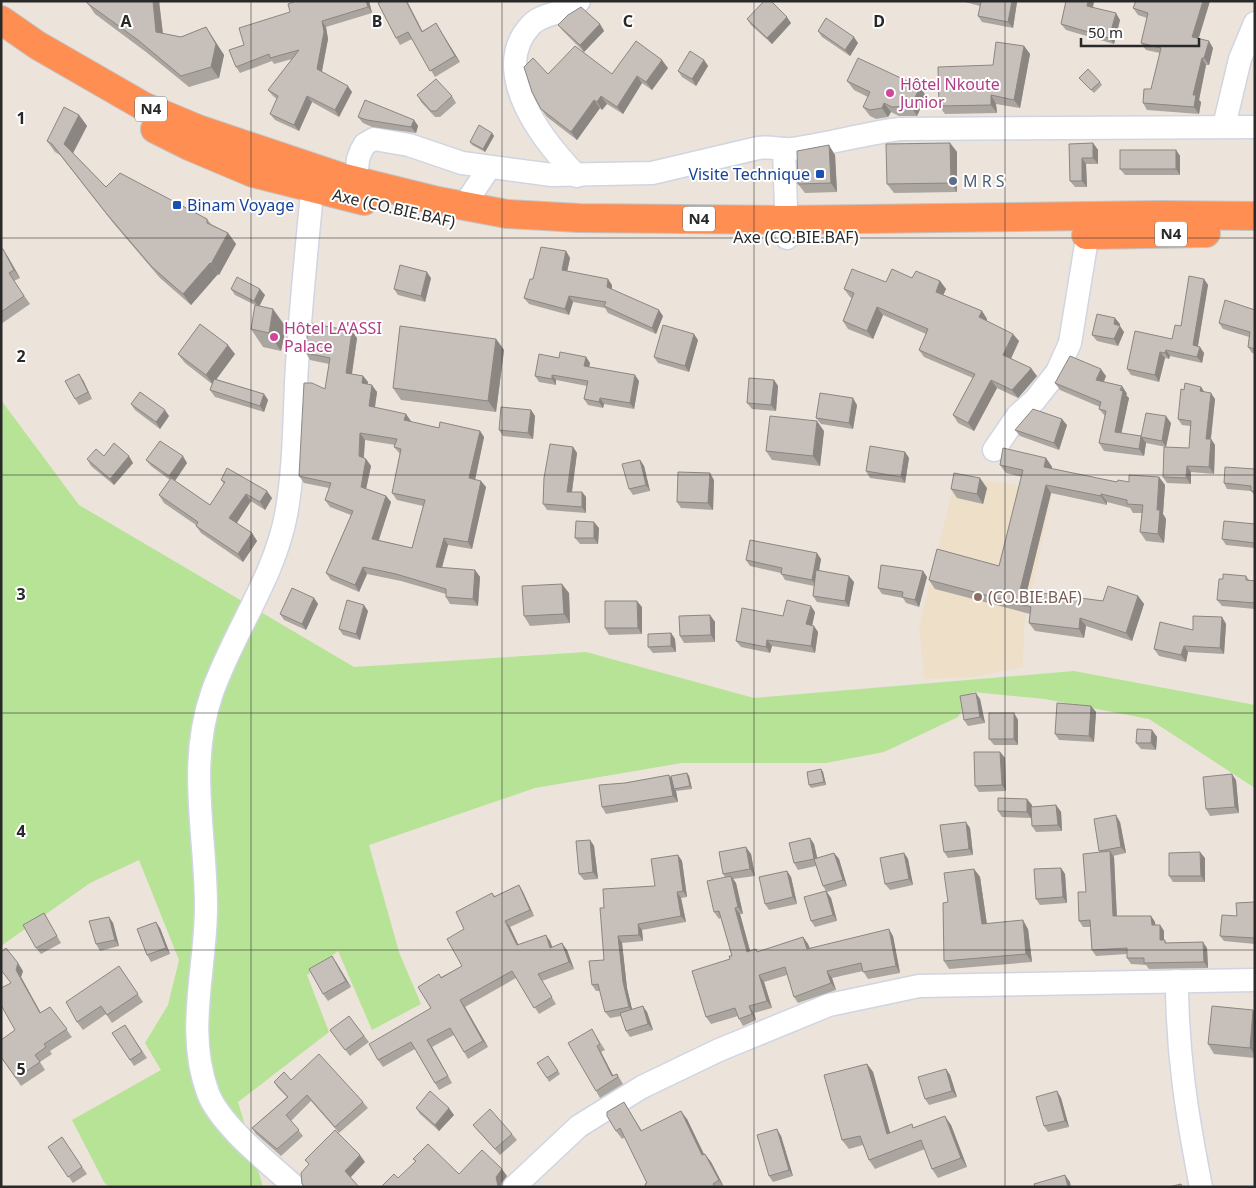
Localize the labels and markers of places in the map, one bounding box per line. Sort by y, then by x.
place label: Hôtel Nkoute Junior [898,73,1000,113]
marker: Hôtel Nkoute Junior [884,87,896,99]
place label: Visite Technique [688,163,810,185]
marker: Visite Technique [814,168,826,180]
place label: M R S [963,170,1005,192]
marker: M R S [947,175,959,187]
place label: Binam Voyage [187,194,294,216]
marker: Binam Voyage [171,199,183,211]
place label: Hôtel LA'ASSI Palace [284,317,382,357]
marker: Hôtel LA'ASSI Palace [268,331,280,343]
place label: (CO.BIE.BAF) [988,586,1082,608]
marker: (CO.BIE.BAF) [972,591,984,603]

